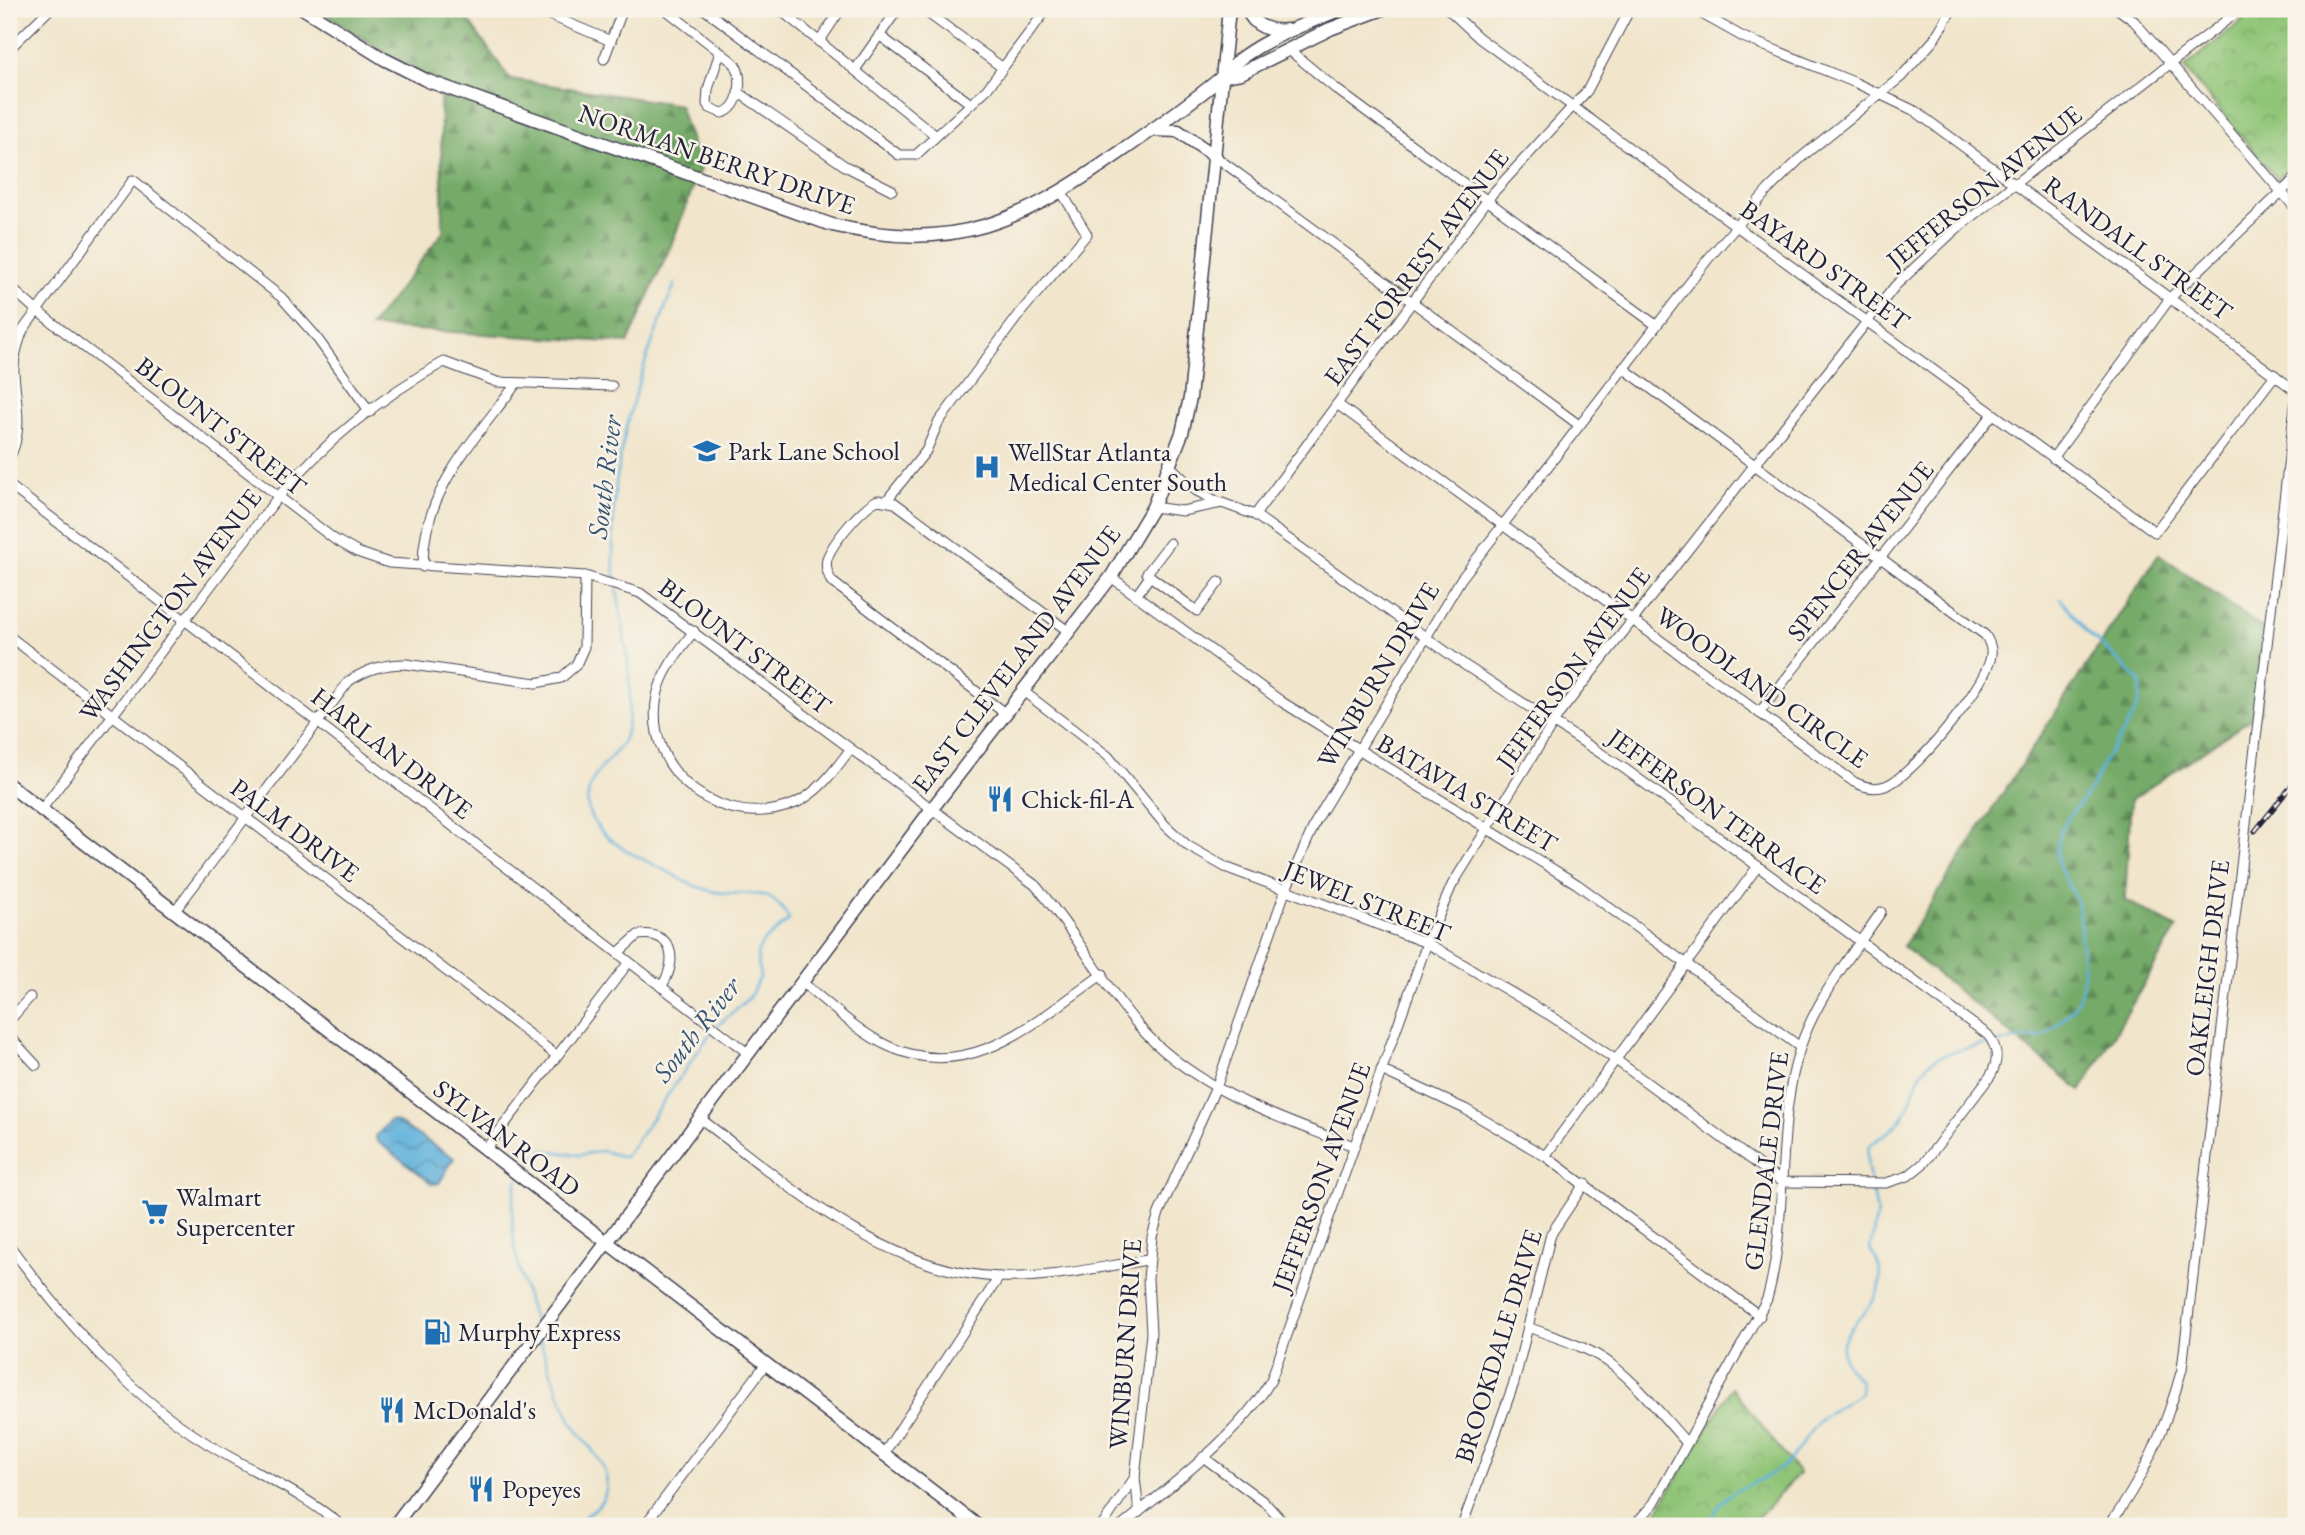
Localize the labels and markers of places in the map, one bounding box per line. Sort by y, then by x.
place label: Park Lane School [728,434,900,468]
place label: WellStar Atlanta Medical Center South [1008,435,1227,499]
school or university icon: Park Lane School [692,436,722,466]
hospital icon: WellStar Atlanta Medical Center South [972,452,1002,482]
place label: Chick-fil-A [1021,782,1135,816]
restaurant icon: Chick-fil-A [985,784,1015,814]
place label: Walmart Supercenter [176,1180,295,1244]
supermarket icon: Walmart Supercenter [140,1197,170,1227]
place label: Murphy Express [458,1315,621,1349]
fuel station icon: Murphy Express [422,1317,452,1347]
place label: McDonald's [413,1393,536,1427]
restaurant icon: McDonald's [377,1395,407,1425]
place label: Popeyes [502,1472,581,1506]
restaurant icon: Popeyes [466,1474,496,1504]

